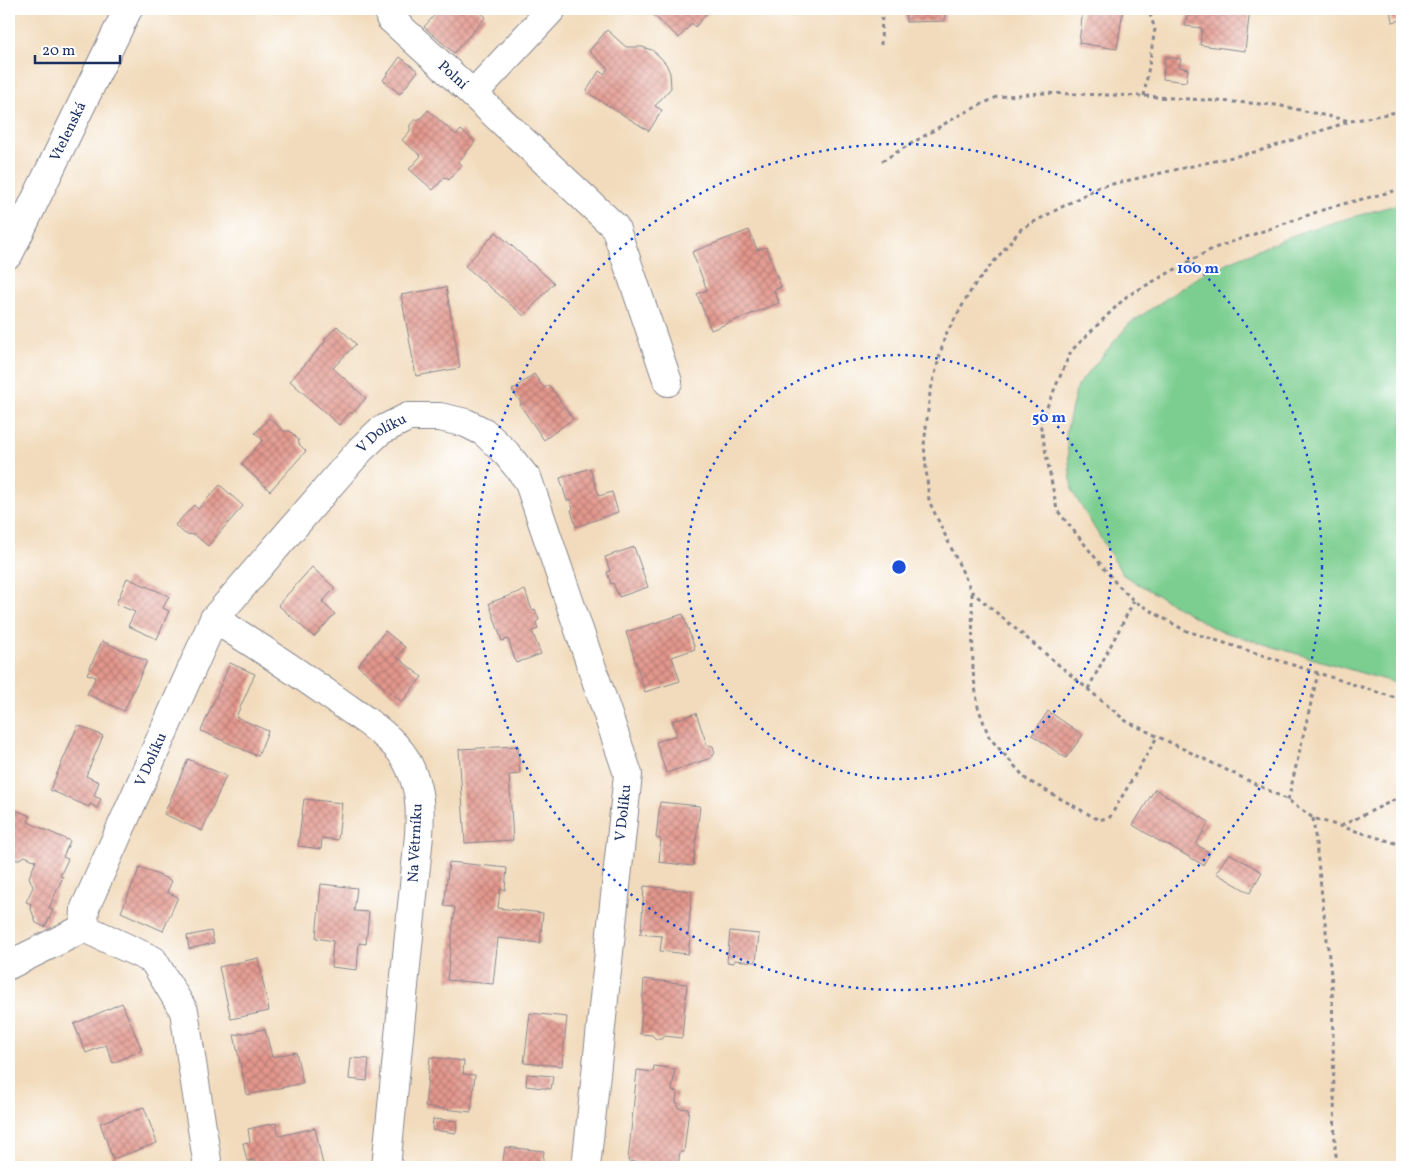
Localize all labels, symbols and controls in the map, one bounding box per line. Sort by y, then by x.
scale bar [35,32,120,64]
text: 20 m [42,41,75,62]
street label: Polní [433,56,473,95]
street label: Vtelenská [45,98,92,165]
text: 100 m [1177,259,1220,280]
text: 50 m [1032,408,1066,429]
street label: V Dolíku [352,409,410,458]
centre of rings [890,558,908,576]
street label: V Dolíku [130,729,172,790]
street label: V Dolíku [611,783,637,843]
street label: Na Větrníku [403,803,429,883]

